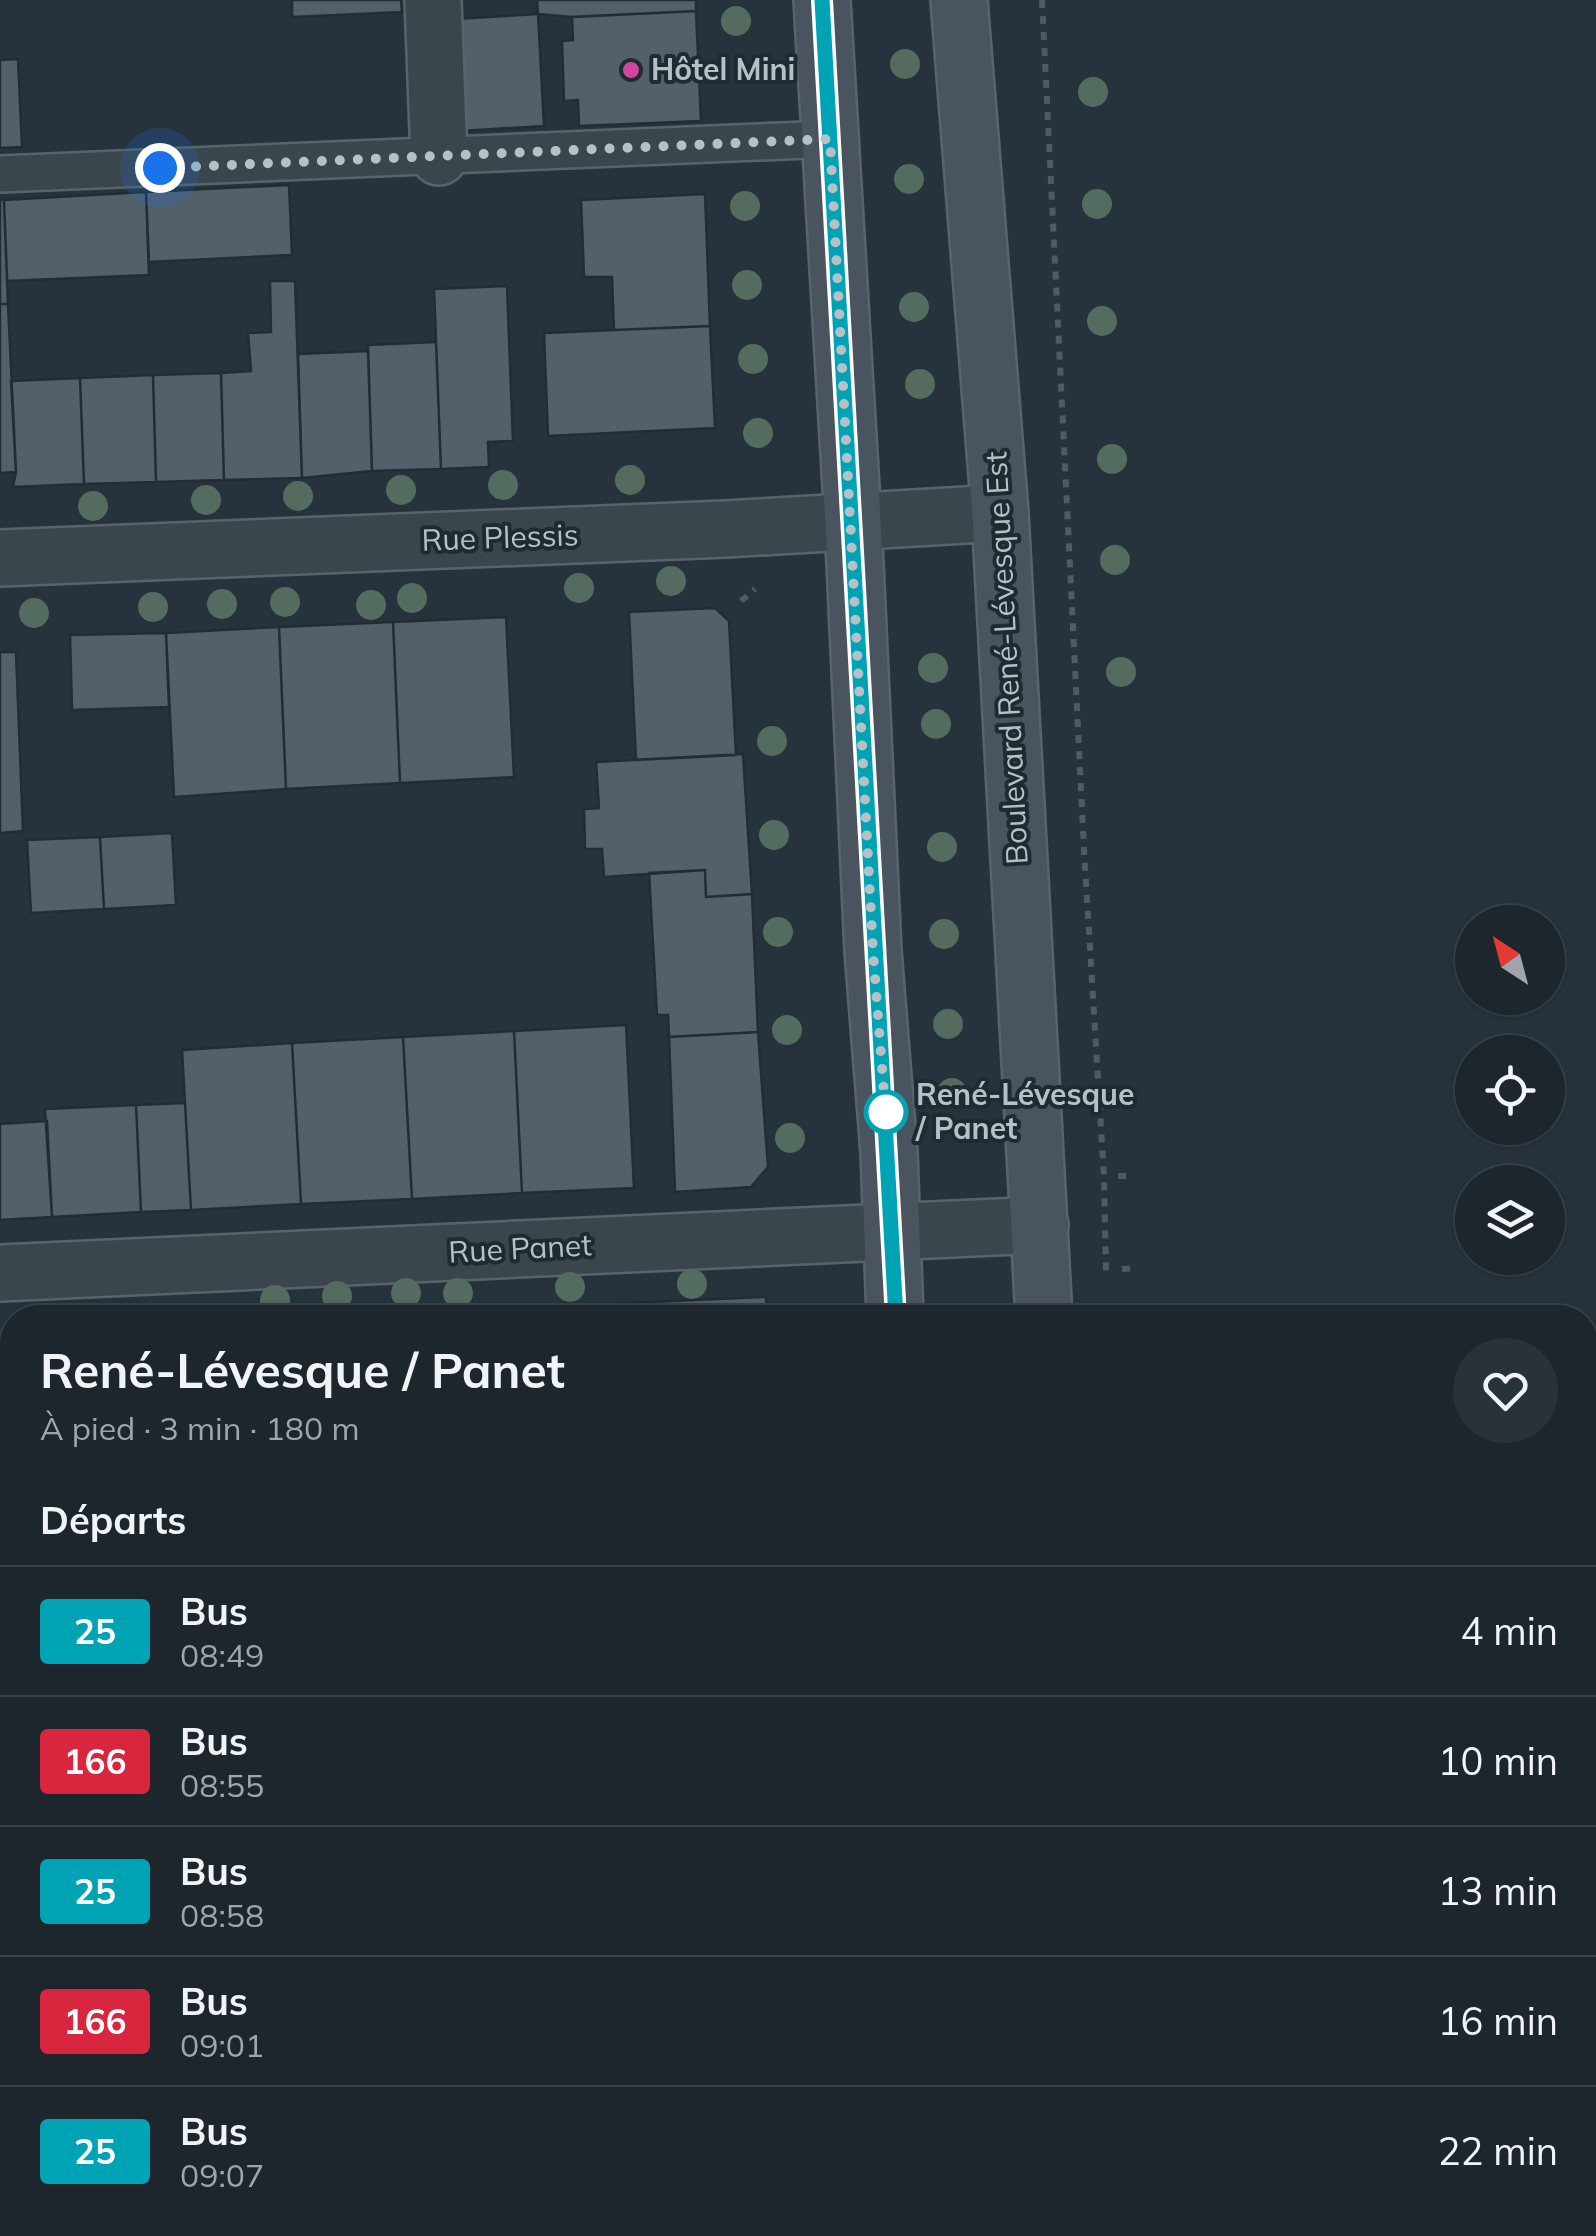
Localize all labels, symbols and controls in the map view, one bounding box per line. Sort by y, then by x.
place label: Hôtel Mini [651,50,795,88]
marker: Hôtel Mini [620,59,642,81]
your location [135,143,185,193]
street label: Boulevard René-Lévesque Est [976,451,1036,865]
street label: Rue Plessis [421,515,579,559]
north arrow [1455,905,1565,1015]
map controls [1455,905,1565,1275]
button: locate [1455,1035,1565,1145]
place label: René-Lévesque / Panet [915,1075,1134,1147]
marker: René-Lévesque / Panet [865,1091,907,1133]
button: layers [1455,1165,1565,1275]
street label: Rue Panet [447,1225,593,1271]
button: heart [1453,1338,1558,1443]
text: René-Lévesque / Panet [40,1340,565,1400]
text: À pied · 3 min · 180 m [40,1408,360,1448]
text: Départs [40,1496,186,1544]
text: Bus [180,1587,248,1635]
text: 4 min [1461,1607,1558,1655]
text: 25 [74,1609,116,1653]
text: 08:49 [180,1635,264,1675]
text: Bus [180,1717,248,1765]
text: 10 min [1438,1737,1558,1785]
text: 166 [63,1739,127,1783]
text: 08:55 [180,1765,264,1805]
text: Bus [180,1847,248,1895]
text: 13 min [1438,1867,1558,1915]
text: 25 [74,1869,116,1913]
text: 08:58 [180,1895,264,1935]
text: Bus [180,1977,248,2025]
text: 16 min [1438,1997,1558,2045]
text: 166 [63,1999,127,2043]
text: 09:01 [180,2025,264,2065]
text: Bus [180,2107,248,2155]
text: 22 min [1438,2127,1558,2175]
text: 25 [74,2129,116,2173]
text: 09:07 [180,2155,264,2195]

